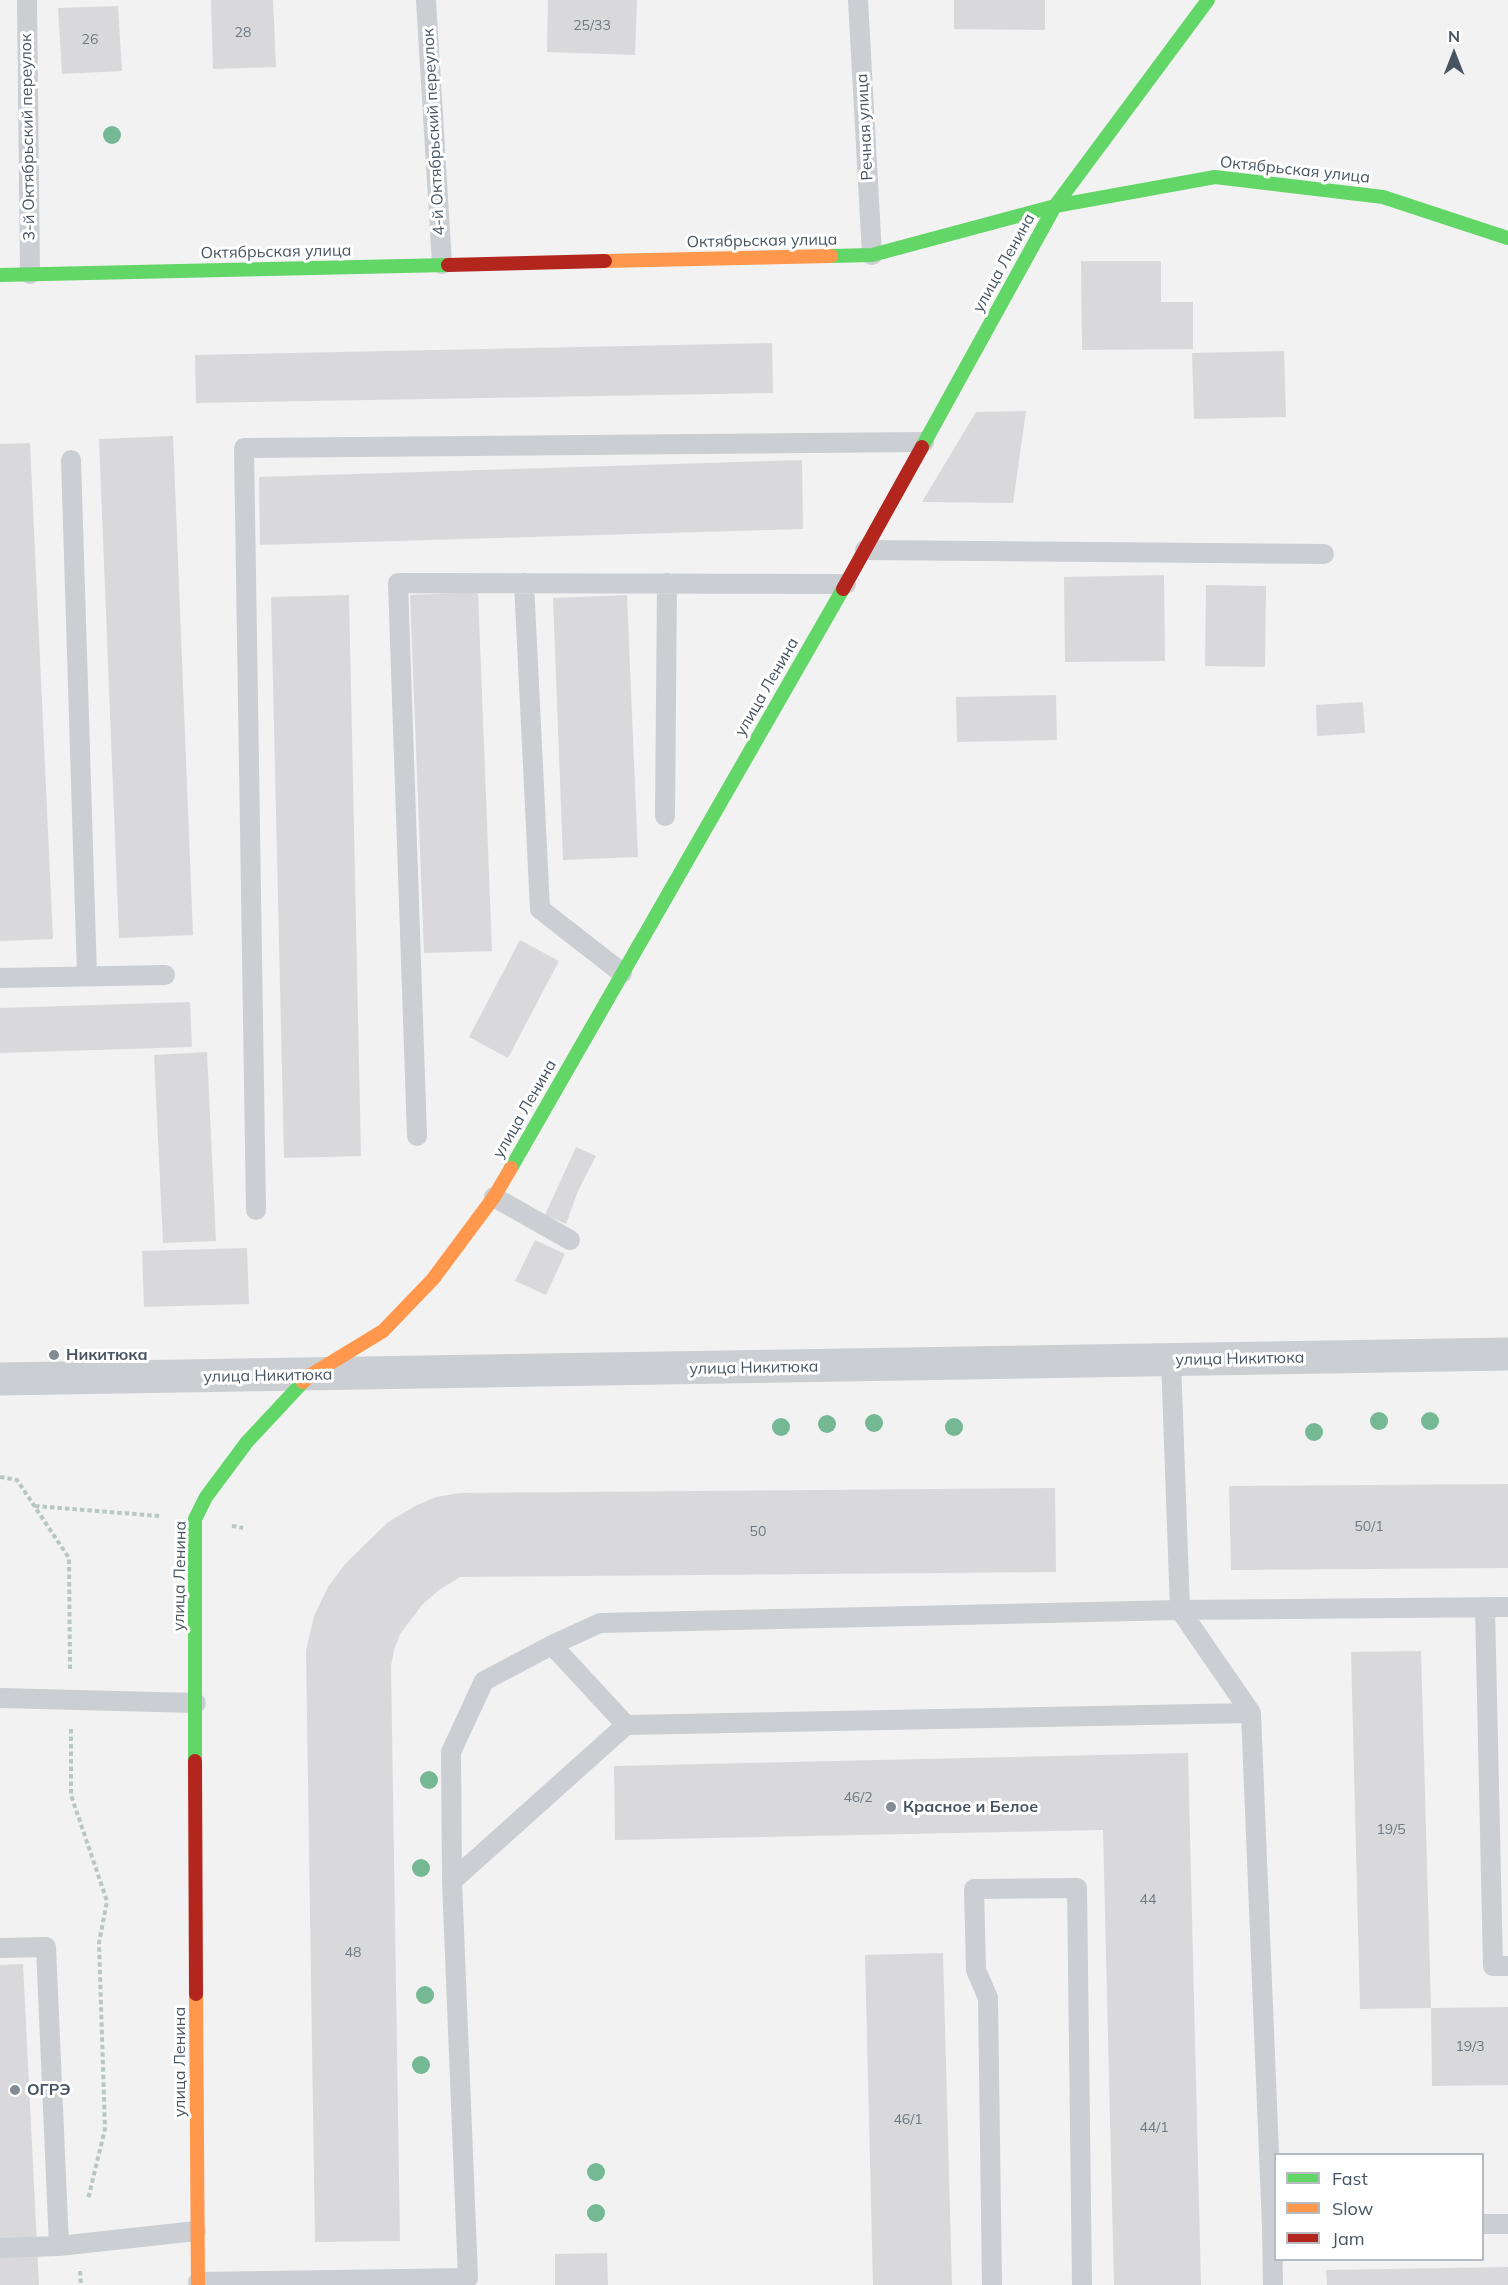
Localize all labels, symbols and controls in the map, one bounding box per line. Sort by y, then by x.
house number: 25/33 [573,18,611,34]
north arrow [1424,24,1484,84]
house number: 28 [235,25,251,41]
text: N [1448,26,1460,46]
street label: 4-й Октябрьский переулок [419,28,449,236]
house number: 26 [82,32,98,48]
street label: 3-й Октябрьский переулок [17,33,39,241]
street label: Речная улица [853,73,877,181]
street label: Октябрьская улица [1219,153,1371,187]
street label: улица Ленина [969,210,1039,316]
street label: Октябрьская улица [686,230,838,252]
street label: Октябрьская улица [200,241,352,263]
street label: улица Ленина [731,634,803,740]
street label: улица Ленина [489,1056,561,1162]
place label: Никитюка [66,1345,148,1365]
marker: Никитюка [47,1348,61,1362]
street label: улица Никитюка [1175,1348,1305,1370]
street label: улица Никитюка [689,1357,819,1379]
street label: улица Никитюка [203,1365,333,1387]
house number: 50/1 [1354,1519,1384,1535]
street label: улица Ленина [169,1521,191,1631]
house number: 50 [750,1524,766,1540]
house number: 46/2 [843,1790,873,1806]
place label: Красное и Белое [903,1797,1038,1817]
marker: Красное и Белое [884,1800,898,1814]
house number: 19/5 [1376,1822,1406,1838]
house number: 44 [1140,1892,1156,1908]
house number: 48 [345,1945,361,1961]
street label: улица Ленина [170,2007,190,2117]
house number: 19/3 [1455,2039,1485,2055]
place label: ОГРЭ [27,2080,71,2100]
marker: ОГРЭ [8,2083,22,2097]
house number: 46/1 [893,2112,923,2128]
house number: 44/1 [1139,2120,1169,2136]
legend [1274,2153,1484,2261]
text: Fast [1332,2167,1368,2190]
text: Slow [1332,2197,1373,2220]
text: Jam [1332,2227,1365,2250]

